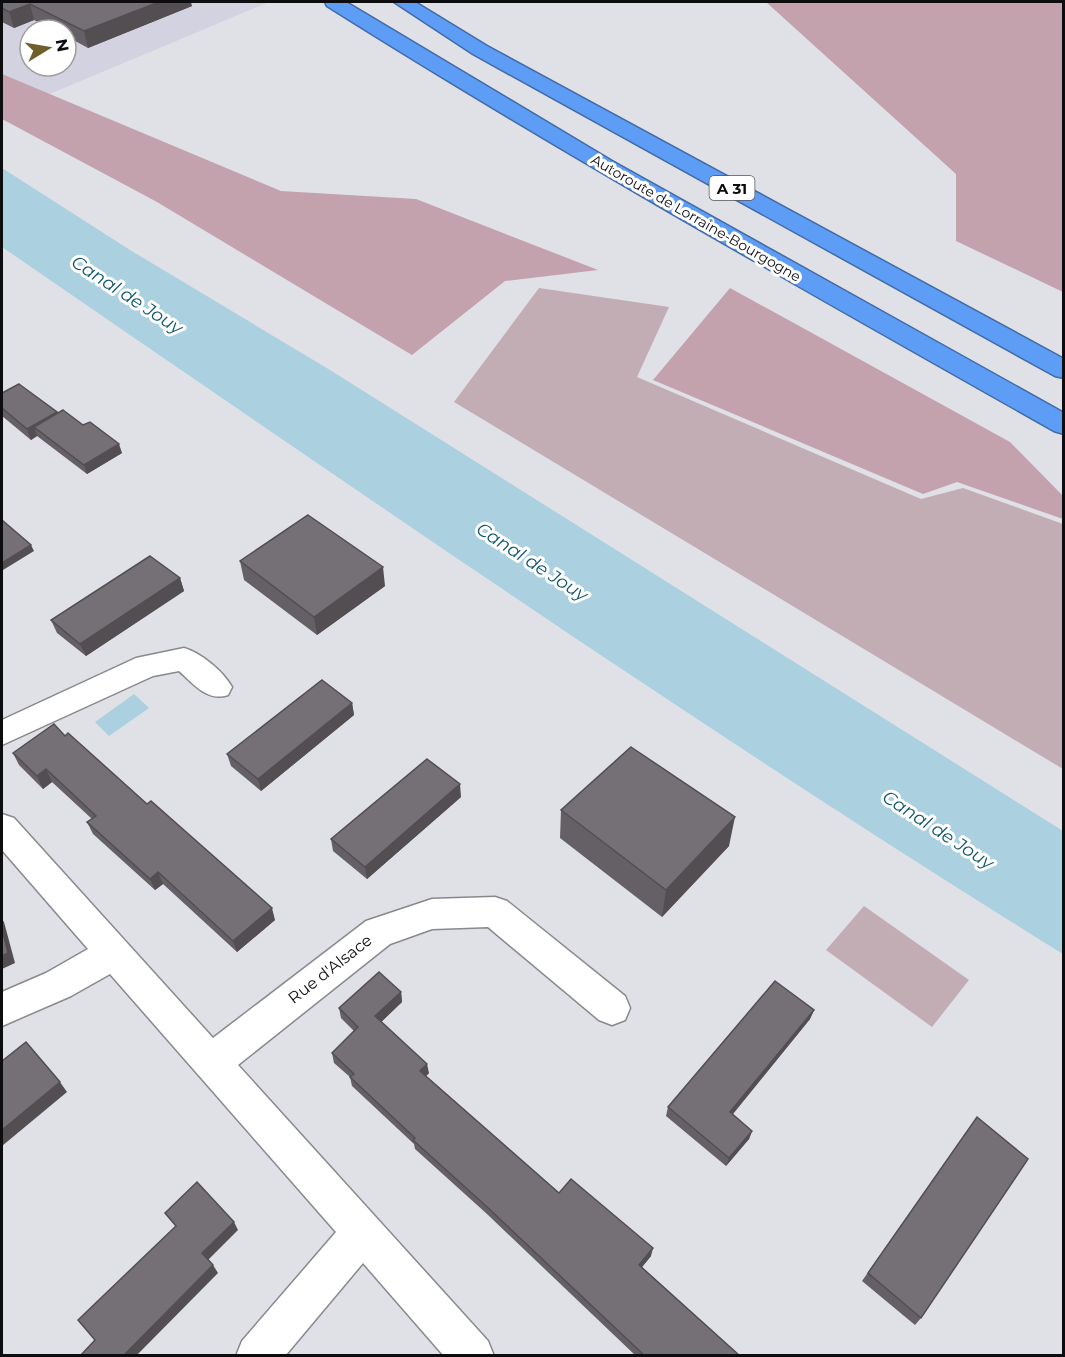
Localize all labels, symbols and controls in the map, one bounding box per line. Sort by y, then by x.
north arrow [18,18,78,78]
text: N [52,37,73,53]
street label: Autoroute de Lorraine-Bourgogne [588,150,804,286]
road number: A 31 [710,176,754,200]
water label: Canal de Jouy [67,251,188,340]
water label: Canal de Jouy [472,518,593,607]
water label: Canal de Jouy [878,786,999,875]
street label: Rue d'Alsace [284,930,376,1008]

